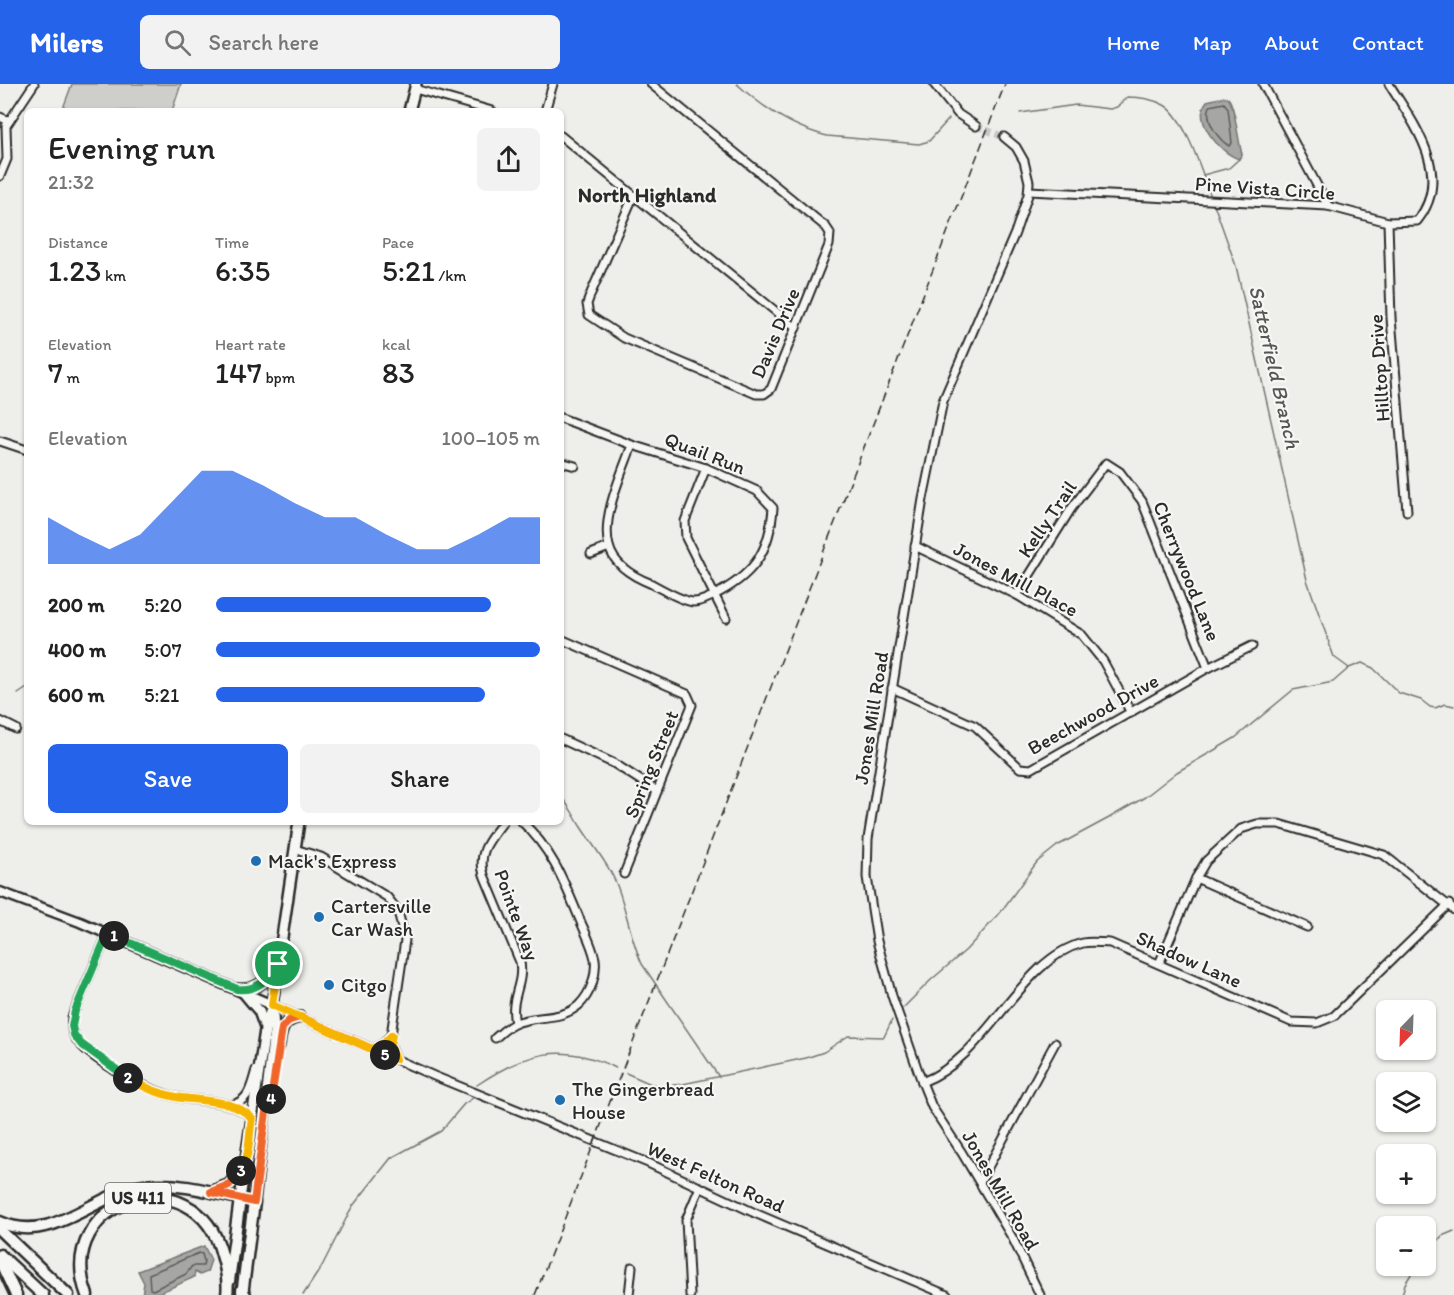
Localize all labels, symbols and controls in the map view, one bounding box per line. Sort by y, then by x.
search box [140,15,560,69]
text: Milers [30,25,104,59]
icon: search [161,26,194,59]
text: Search here [209,29,319,56]
text: Home [1107,30,1160,55]
text: Map [1193,30,1232,55]
text: About [1265,30,1319,55]
text: Contact [1352,30,1424,55]
text: Evening run [48,128,215,167]
button: share [477,128,540,191]
text: 21:32 [48,170,94,194]
street label: Pine Vista Circle [1194,171,1336,205]
district label: North Highland [578,182,717,208]
text: Distance [48,233,108,252]
text: Time [215,233,249,252]
text: Pace [382,233,414,252]
text: 1.23 [48,252,101,289]
text: 6:35 [215,252,270,289]
text: 5:21 [382,252,435,289]
text: km [101,266,126,285]
text: /km [435,266,466,285]
water label: Satterfield Branch [1244,283,1306,452]
street label: Davis Drive [745,284,805,382]
street label: Hilltop Drive [1363,313,1395,423]
text: Elevation [48,335,112,354]
text: Heart rate [215,335,286,354]
text: kcal [382,335,410,354]
text: 7 [48,354,63,391]
text: 147 [215,354,262,391]
text: 83 [382,354,415,391]
text: m [63,368,80,387]
text: bpm [262,368,295,387]
text: Elevation [48,426,127,450]
text: 100–105 m [442,426,540,450]
street label: Quail Run [661,427,749,480]
street label: Kelly Trail [1012,476,1082,562]
street label: Cherrywood Lane [1148,498,1226,644]
street label: Jones Mill Place [950,536,1082,622]
text: 200 m [48,593,104,617]
text: 5:20 [144,593,182,617]
text: 400 m [48,638,106,662]
text: 5:07 [144,638,182,662]
street label: Jones Mill Road [849,650,893,786]
street label: Beechwood Drive [1023,668,1163,760]
text: 600 m [48,683,105,707]
text: 5:21 [144,683,179,707]
street label: Spring Street [619,707,683,821]
button: Save [48,744,288,813]
button: Share [300,744,540,813]
place label: Mack's Express [268,849,397,873]
marker: Mack's Express [249,854,263,868]
street label: Pointe Way [489,866,545,964]
place label: Cartersville Car Wash [331,894,431,941]
marker: Cartersville Car Wash [312,910,326,924]
pin: 1 [99,921,129,951]
street label: Shadow Lane [1133,925,1245,993]
text: 1 [110,926,118,945]
pin [252,938,303,989]
icon: arrive [261,947,294,980]
place label: Citgo [341,973,387,997]
marker: Citgo [322,978,336,992]
north arrow [1376,1000,1436,1060]
map controls [1376,1000,1436,1276]
pin: 5 [370,1040,400,1070]
text: 5 [381,1045,389,1064]
pin: 2 [113,1063,143,1093]
text: 2 [124,1068,132,1087]
button: layers [1376,1072,1436,1132]
place label: The Gingerbread House [572,1077,714,1124]
pin: 4 [256,1084,286,1114]
text: 4 [266,1089,276,1108]
marker: The Gingerbread House [553,1093,567,1107]
street label: Jones Mill Road [957,1126,1045,1254]
street label: West Felton Road [643,1136,789,1218]
button: + [1376,1144,1436,1204]
pin: 3 [226,1156,256,1186]
text: 3 [237,1161,245,1180]
road number: US 411 [105,1183,171,1213]
button: − [1376,1216,1436,1276]

